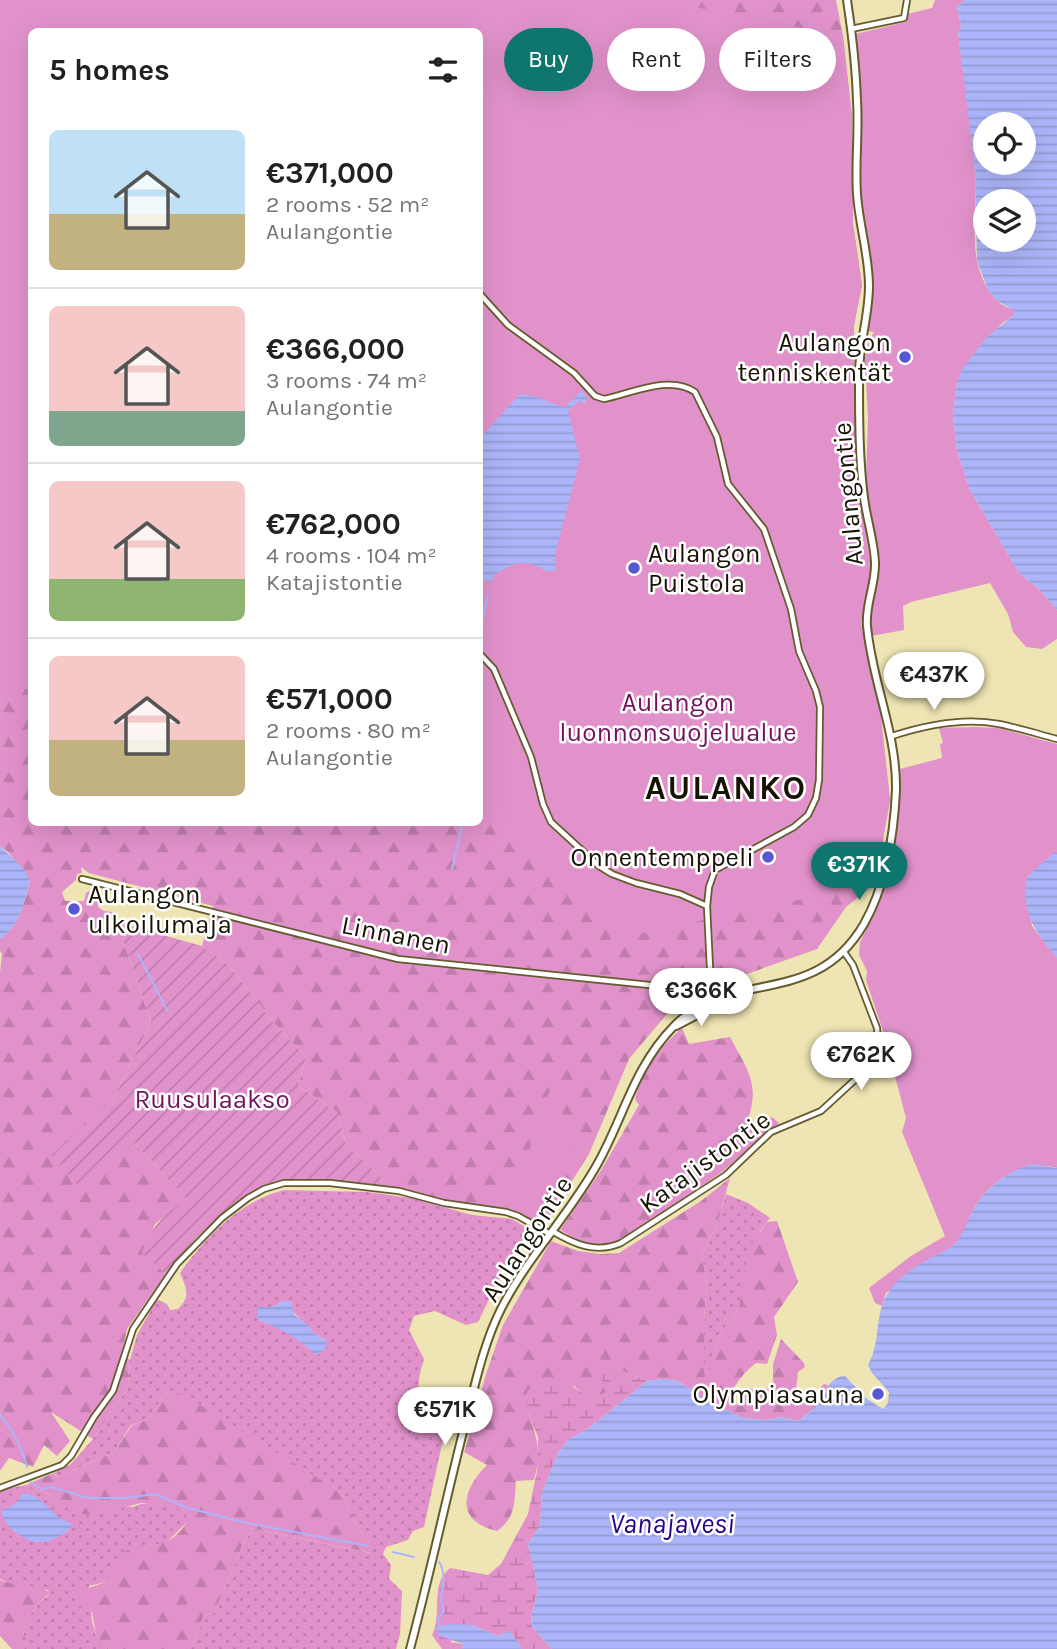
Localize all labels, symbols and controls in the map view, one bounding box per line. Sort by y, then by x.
chip: Buy [504,28,593,91]
chip: Rent [607,28,705,91]
chip: Filters [719,28,836,91]
icon: filters [424,51,462,89]
text: 5 homes [49,52,170,88]
map controls [973,112,1036,252]
button: locate [973,112,1036,175]
text: €371,000 [266,155,394,191]
icon: home [105,158,189,242]
button: layers [973,189,1036,252]
text: 2 rooms · 52 m² [266,191,429,218]
text: Aulangontie [266,218,393,245]
place label: Aulangon tenniskentät [738,327,891,388]
text: €366,000 [266,331,405,367]
icon: home [105,334,189,418]
marker: Aulangon tenniskentät [897,349,913,365]
text: 3 rooms · 74 m² [266,367,427,394]
text: Aulangontie [266,394,393,421]
street label: Aulangontie [826,421,870,567]
text: €762,000 [266,506,401,542]
icon: home [105,509,189,593]
place label: Aulangon Puistola [648,538,761,599]
text: 4 rooms · 104 m² [266,542,437,569]
marker: Aulangon Puistola [626,560,642,576]
text: Katajistontie [266,569,403,596]
pin: €437K [885,652,983,712]
text: €437K [899,661,969,688]
text: €571,000 [266,681,393,717]
icon: home [105,684,189,768]
park label: Aulangon luonnonsuojelualue [559,687,797,748]
text: 2 rooms · 80 m² [266,717,431,744]
text: Aulangontie [266,744,393,771]
district label: AULANKO [645,769,807,807]
place label: Onnentemppeli [571,842,754,873]
pin: €371K [810,842,908,902]
marker: Onnentemppeli [760,849,776,865]
text: €371K [827,851,891,878]
place label: Aulangon ulkoilumaja [88,879,232,940]
marker: Aulangon ulkoilumaja [66,901,82,917]
street label: Linnanen [339,909,453,961]
pin: €366K [652,968,750,1028]
text: €366K [665,977,737,1004]
pin: €762K [812,1032,910,1092]
text: €762K [827,1041,895,1068]
park label: Ruusulaakso [134,1084,290,1115]
street label: Katajistontie [633,1104,777,1220]
street label: Aulangontie [475,1170,579,1308]
place label: Olympiasauna [693,1379,864,1410]
marker: Olympiasauna [870,1386,886,1402]
pin: €571K [396,1388,494,1447]
text: €571K [414,1396,476,1423]
water label: Vanajavesi [609,1507,735,1540]

